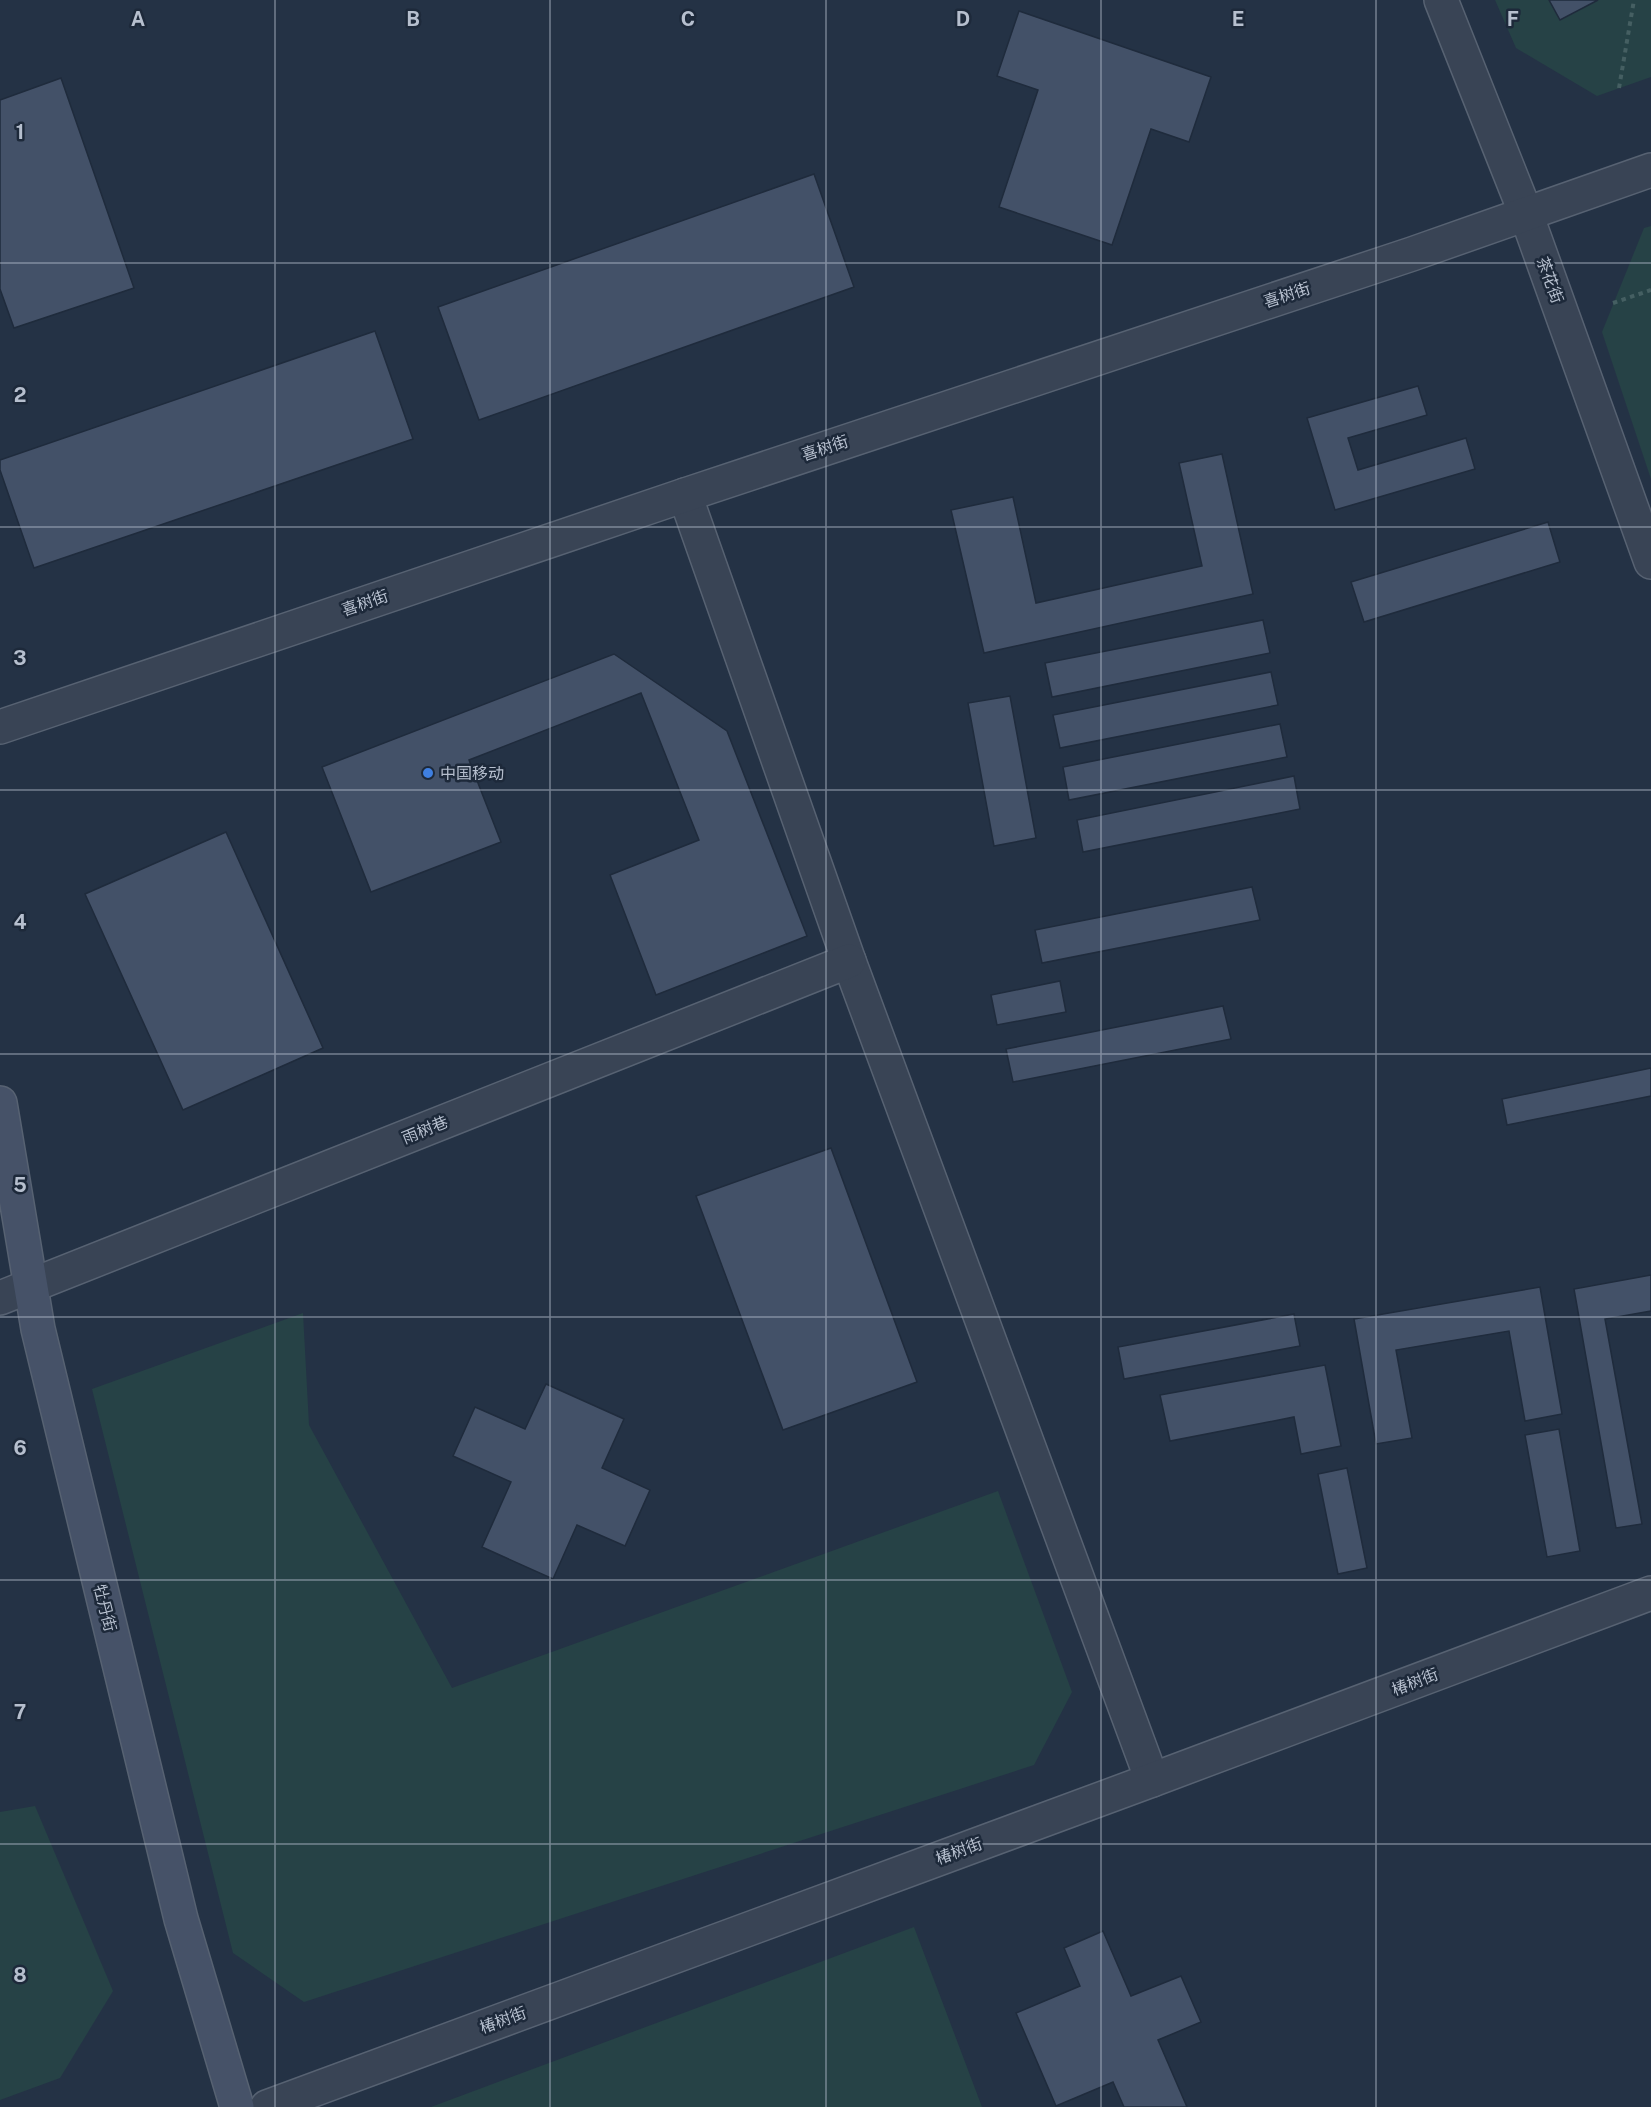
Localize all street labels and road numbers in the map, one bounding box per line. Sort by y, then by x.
street label: 茶花街 [1533,254,1567,306]
street label: 喜树街 [1261,279,1313,311]
street label: 喜树街 [799,432,851,464]
street label: 喜树街 [339,586,391,620]
street label: 雨树巷 [399,1112,451,1148]
street label: 牡丹街 [90,1582,120,1634]
street label: 椿树街 [1389,1665,1441,1699]
street label: 椿树街 [933,1834,985,1868]
street label: 椿树街 [477,2003,529,2037]

